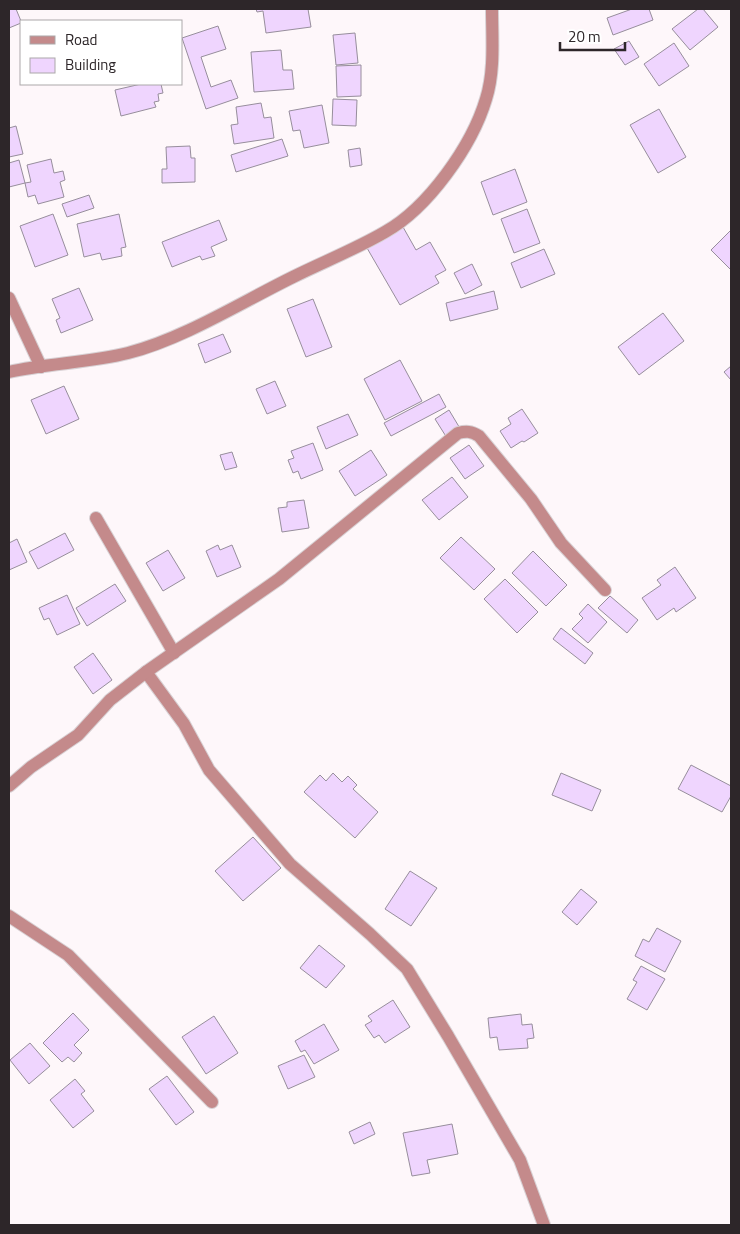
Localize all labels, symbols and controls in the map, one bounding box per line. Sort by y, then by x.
legend [20,20,182,85]
scale bar [560,20,625,52]
text: 20 m [568,25,601,48]
text: Road [65,28,97,51]
text: Building [65,53,116,76]

